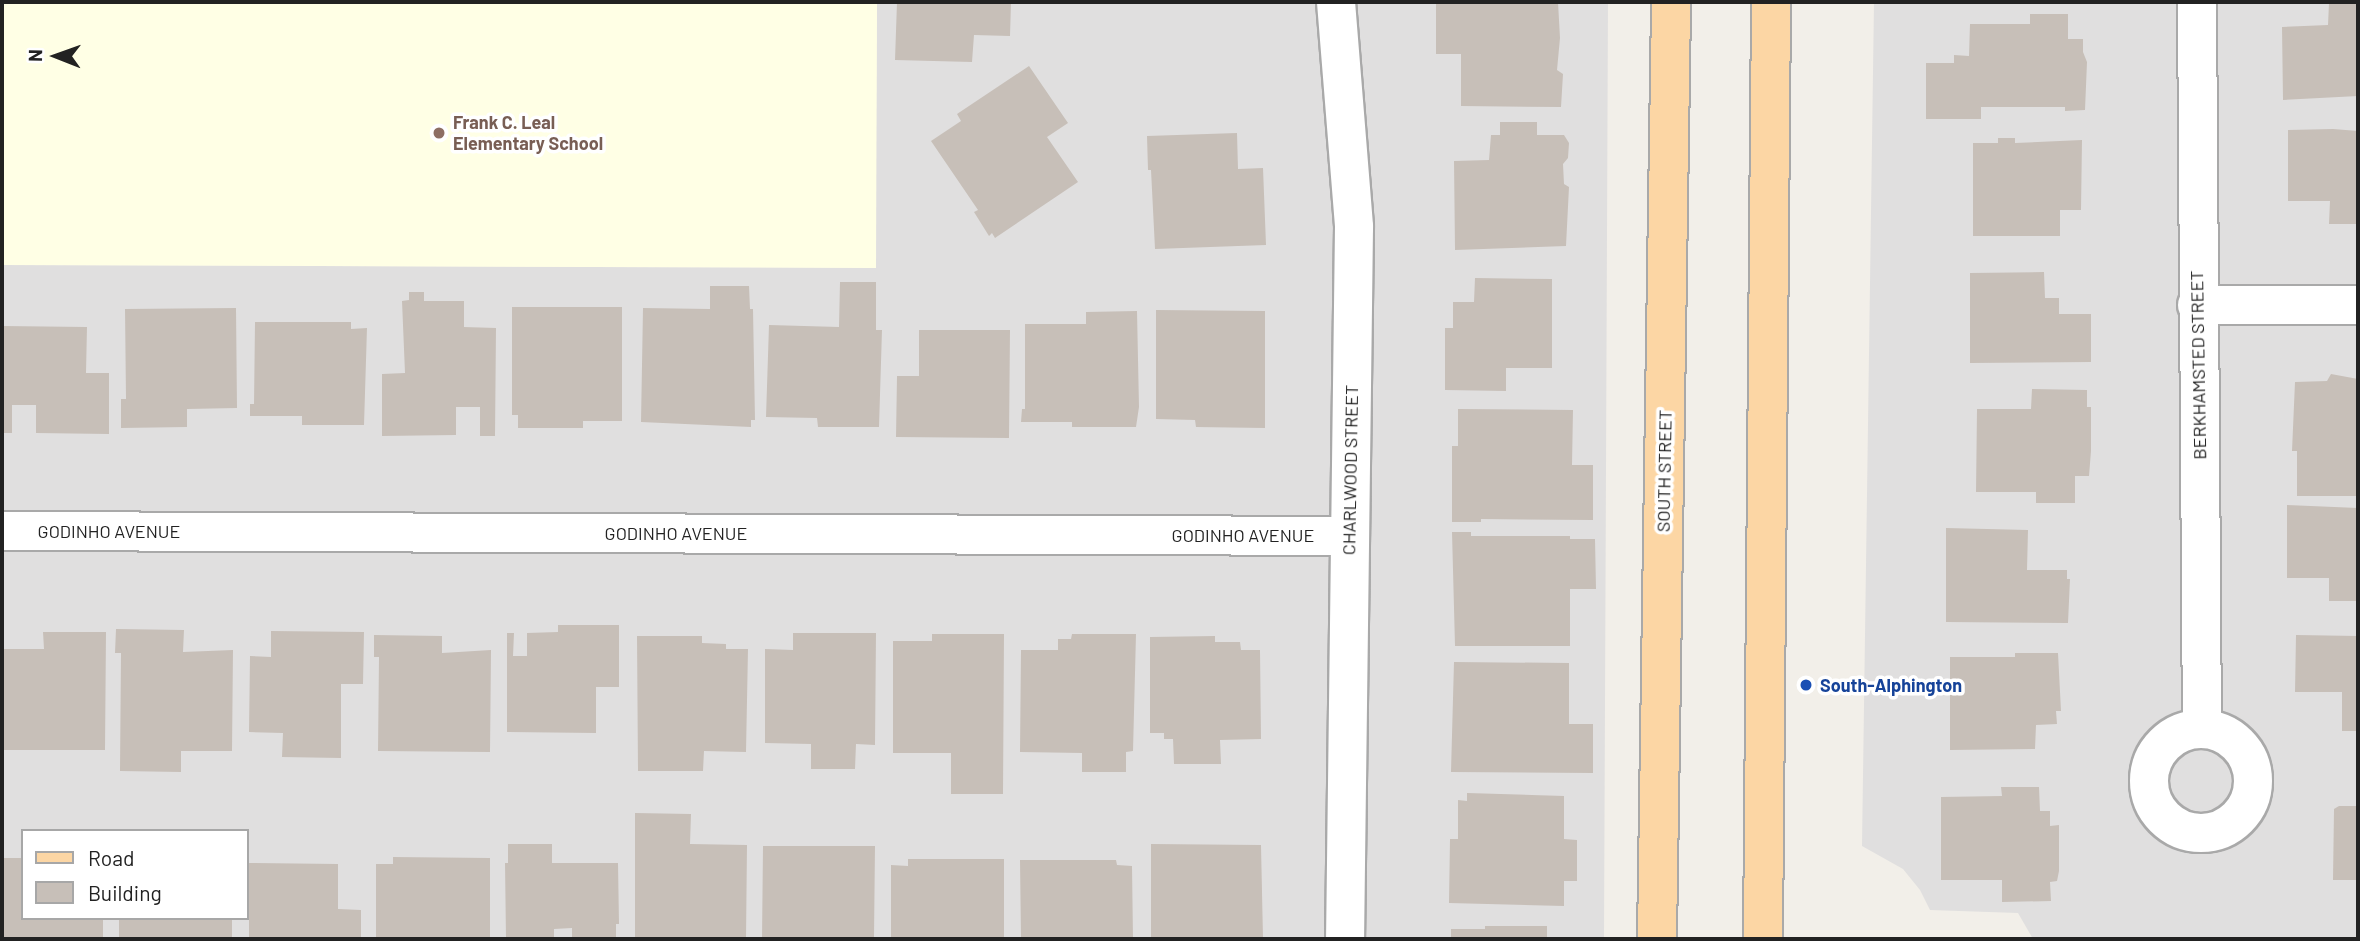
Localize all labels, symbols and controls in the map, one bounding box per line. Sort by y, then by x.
north arrow [21,21,91,91]
text: N [23,49,46,62]
place label: Frank C. Leal Elementary School [453,112,603,154]
marker: Frank C. Leal Elementary School [431,125,447,141]
street label: BERKHAMSTED STREET [2186,270,2210,460]
street label: CHARLWOOD STREET [1338,385,1362,555]
street label: SOUTH STREET [1652,410,1676,532]
street label: GODINHO AVENUE [38,520,180,542]
street label: GODINHO AVENUE [605,522,747,544]
street label: GODINHO AVENUE [1172,524,1314,546]
place label: South-Alphington [1820,674,1962,696]
marker: South-Alphington [1798,677,1814,693]
legend [21,829,248,920]
text: Road [88,845,134,870]
text: Building [88,880,162,905]

